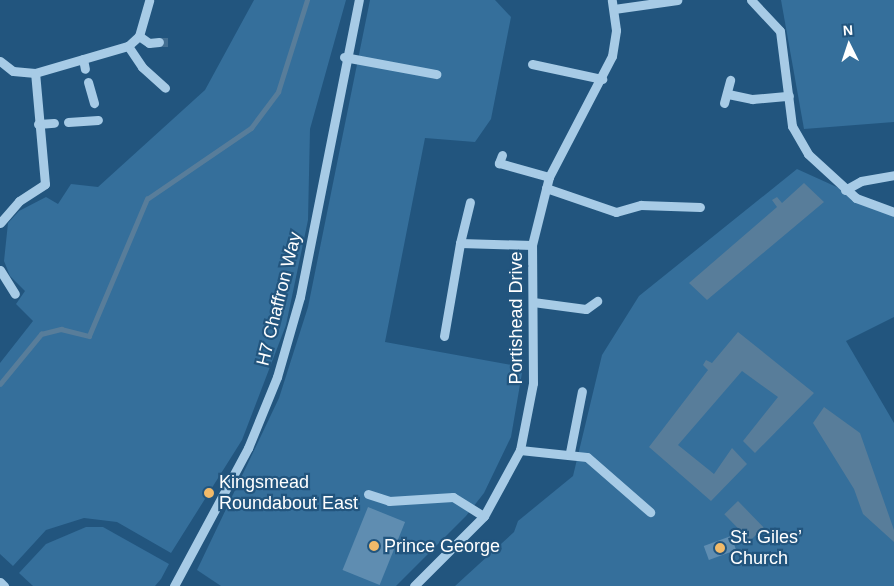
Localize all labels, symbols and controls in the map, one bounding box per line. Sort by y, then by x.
north arrow [824,20,874,70]
text: N [842,22,854,38]
street label: H7 Chaffron Way [252,230,306,368]
street label: Portishead Drive [505,251,527,385]
place label: Kingsmead Roundabout East [219,472,358,514]
marker: Kingsmead Roundabout East [203,487,215,499]
place label: St. Giles’ Church [730,527,802,570]
place label: Prince George [384,535,500,557]
marker: Prince George [368,540,380,552]
marker: St. Giles’ Church [714,542,726,554]

